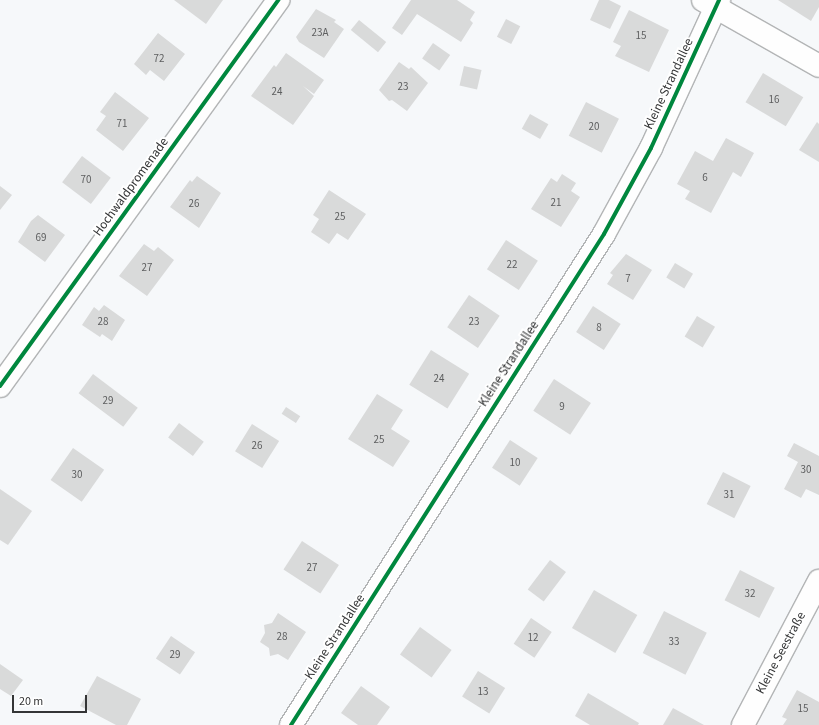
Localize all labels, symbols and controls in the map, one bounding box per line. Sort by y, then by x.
house number: 23A [312,26,328,40]
house number: 15 [636,29,646,43]
street label: Kleine Strandallee [641,36,697,132]
house number: 72 [154,52,164,66]
house number: 23 [398,80,408,94]
house number: 24 [272,85,282,99]
house number: 16 [769,93,779,107]
house number: 71 [117,117,127,131]
house number: 20 [589,120,599,134]
street label: Hochwaldpromenade [90,135,172,239]
house number: 6 [702,171,708,185]
house number: 70 [81,173,91,187]
house number: 21 [551,196,561,210]
house number: 26 [189,197,199,211]
house number: 25 [335,210,345,224]
house number: 69 [36,231,46,245]
house number: 22 [507,258,517,272]
house number: 27 [142,261,152,275]
house number: 7 [625,272,631,286]
house number: 28 [98,315,108,329]
house number: 23 [469,315,479,329]
street label: Kleine Strandallee [476,318,542,410]
house number: 8 [596,321,602,335]
house number: 24 [434,372,444,386]
house number: 29 [103,394,113,408]
house number: 9 [559,400,565,414]
house number: 25 [374,433,384,447]
house number: 26 [252,439,262,453]
house number: 10 [510,456,520,470]
house number: 30 [801,463,811,477]
house number: 30 [72,468,82,482]
house number: 31 [724,488,734,502]
house number: 27 [307,561,317,575]
house number: 32 [745,587,755,601]
street label: Kleine Strandallee [302,591,368,683]
street label: Kleine Seestraße [753,609,809,697]
house number: 28 [277,630,287,644]
house number: 12 [528,631,538,645]
house number: 33 [669,635,679,649]
house number: 29 [170,648,180,662]
house number: 13 [478,685,488,699]
scale bar [14,687,89,713]
text: 20 m [19,693,43,710]
house number: 15 [798,702,808,716]

